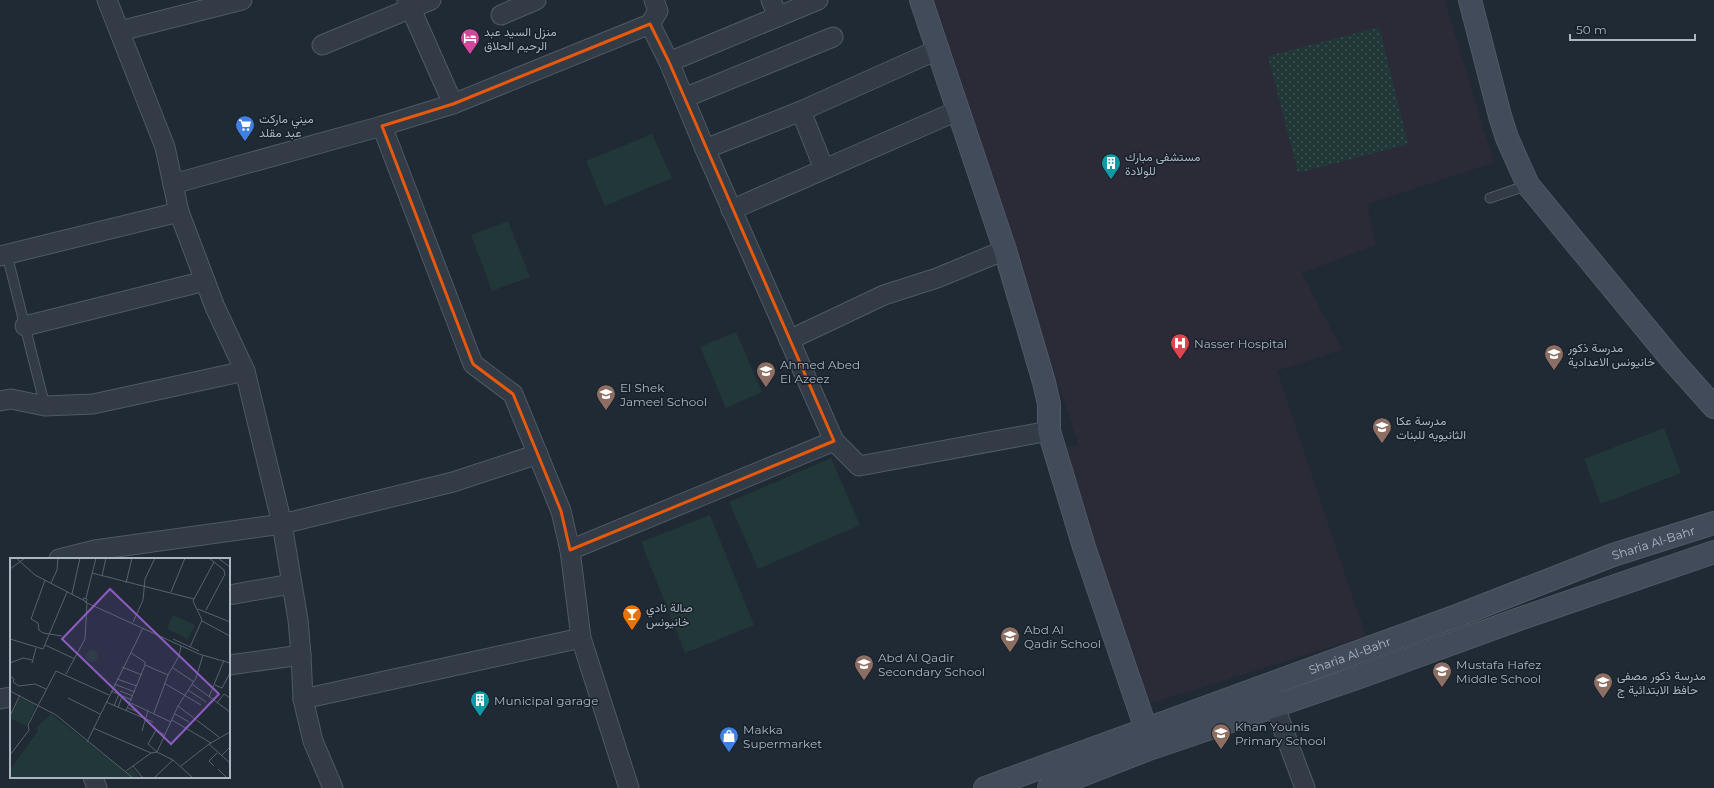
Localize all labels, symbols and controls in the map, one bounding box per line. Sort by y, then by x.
scale bar [1570,16,1695,42]
text: 50 m [1576,22,1607,37]
place label: منزل السيد عبد الرحيم الحلاق [484,24,557,54]
hotel icon: منزل السيد عبد الرحيم الحلاق [459,27,481,55]
place label: ميني ماركت عبد مقلد [259,111,314,140]
supermarket icon: ميني ماركت عبد مقلد [234,114,256,142]
place label: مستشفى مبارك للولادة [1125,149,1200,179]
building icon: مستشفى مبارك للولادة [1100,152,1122,180]
hospital icon: Nasser Hospital [1169,332,1191,360]
place label: Nasser Hospital [1194,336,1287,351]
place label: مدرسة ذكور خانيونس الاعدادية [1567,340,1655,370]
school or university icon: مدرسة ذكور خانيونس الاعدادية [1543,343,1565,371]
place label: Ahmed Abed El Azeez [780,357,860,386]
school or university icon: Ahmed Abed El Azeez [755,360,777,388]
place label: El Shek Jameel School [619,380,707,409]
school or university icon: El Shek Jameel School [595,383,617,411]
place label: مدرسة عكا الثانيويه للبنات [1396,413,1466,443]
school or university icon: مدرسة عكا الثانيويه للبنات [1371,416,1393,444]
street label: Sharia Al-Bahr [1610,522,1697,562]
inset map [10,558,230,778]
place label: صالة نادي خانيونس [646,600,693,630]
bar icon: صالة نادي خانيونس [621,603,643,631]
place label: Abd Al Qadir School [1024,622,1101,651]
school or university icon: Abd Al Qadir School [999,625,1021,653]
street label: Sharia Al-Bahr [1306,633,1393,677]
place label: Abd Al Qadir Secondary School [878,650,985,679]
school or university icon: Abd Al Qadir Secondary School [853,653,875,681]
place label: Mustafa Hafez Middle School [1456,657,1541,686]
school or university icon: Mustafa Hafez Middle School [1431,660,1453,688]
place label: مدرسة ذكور مصفى حافظ الابتدائية ج [1617,668,1706,699]
school or university icon: مدرسة ذكور مصفى حافظ الابتدائية ج [1592,671,1614,699]
building icon: Municipal garage [469,689,491,717]
place label: Municipal garage [494,693,598,708]
place label: Khan Younis Primary School [1235,719,1326,748]
place label: Makka Supermarket [743,722,822,751]
school or university icon: Khan Younis Primary School [1210,722,1232,750]
shop icon: Makka Supermarket [718,725,740,753]

